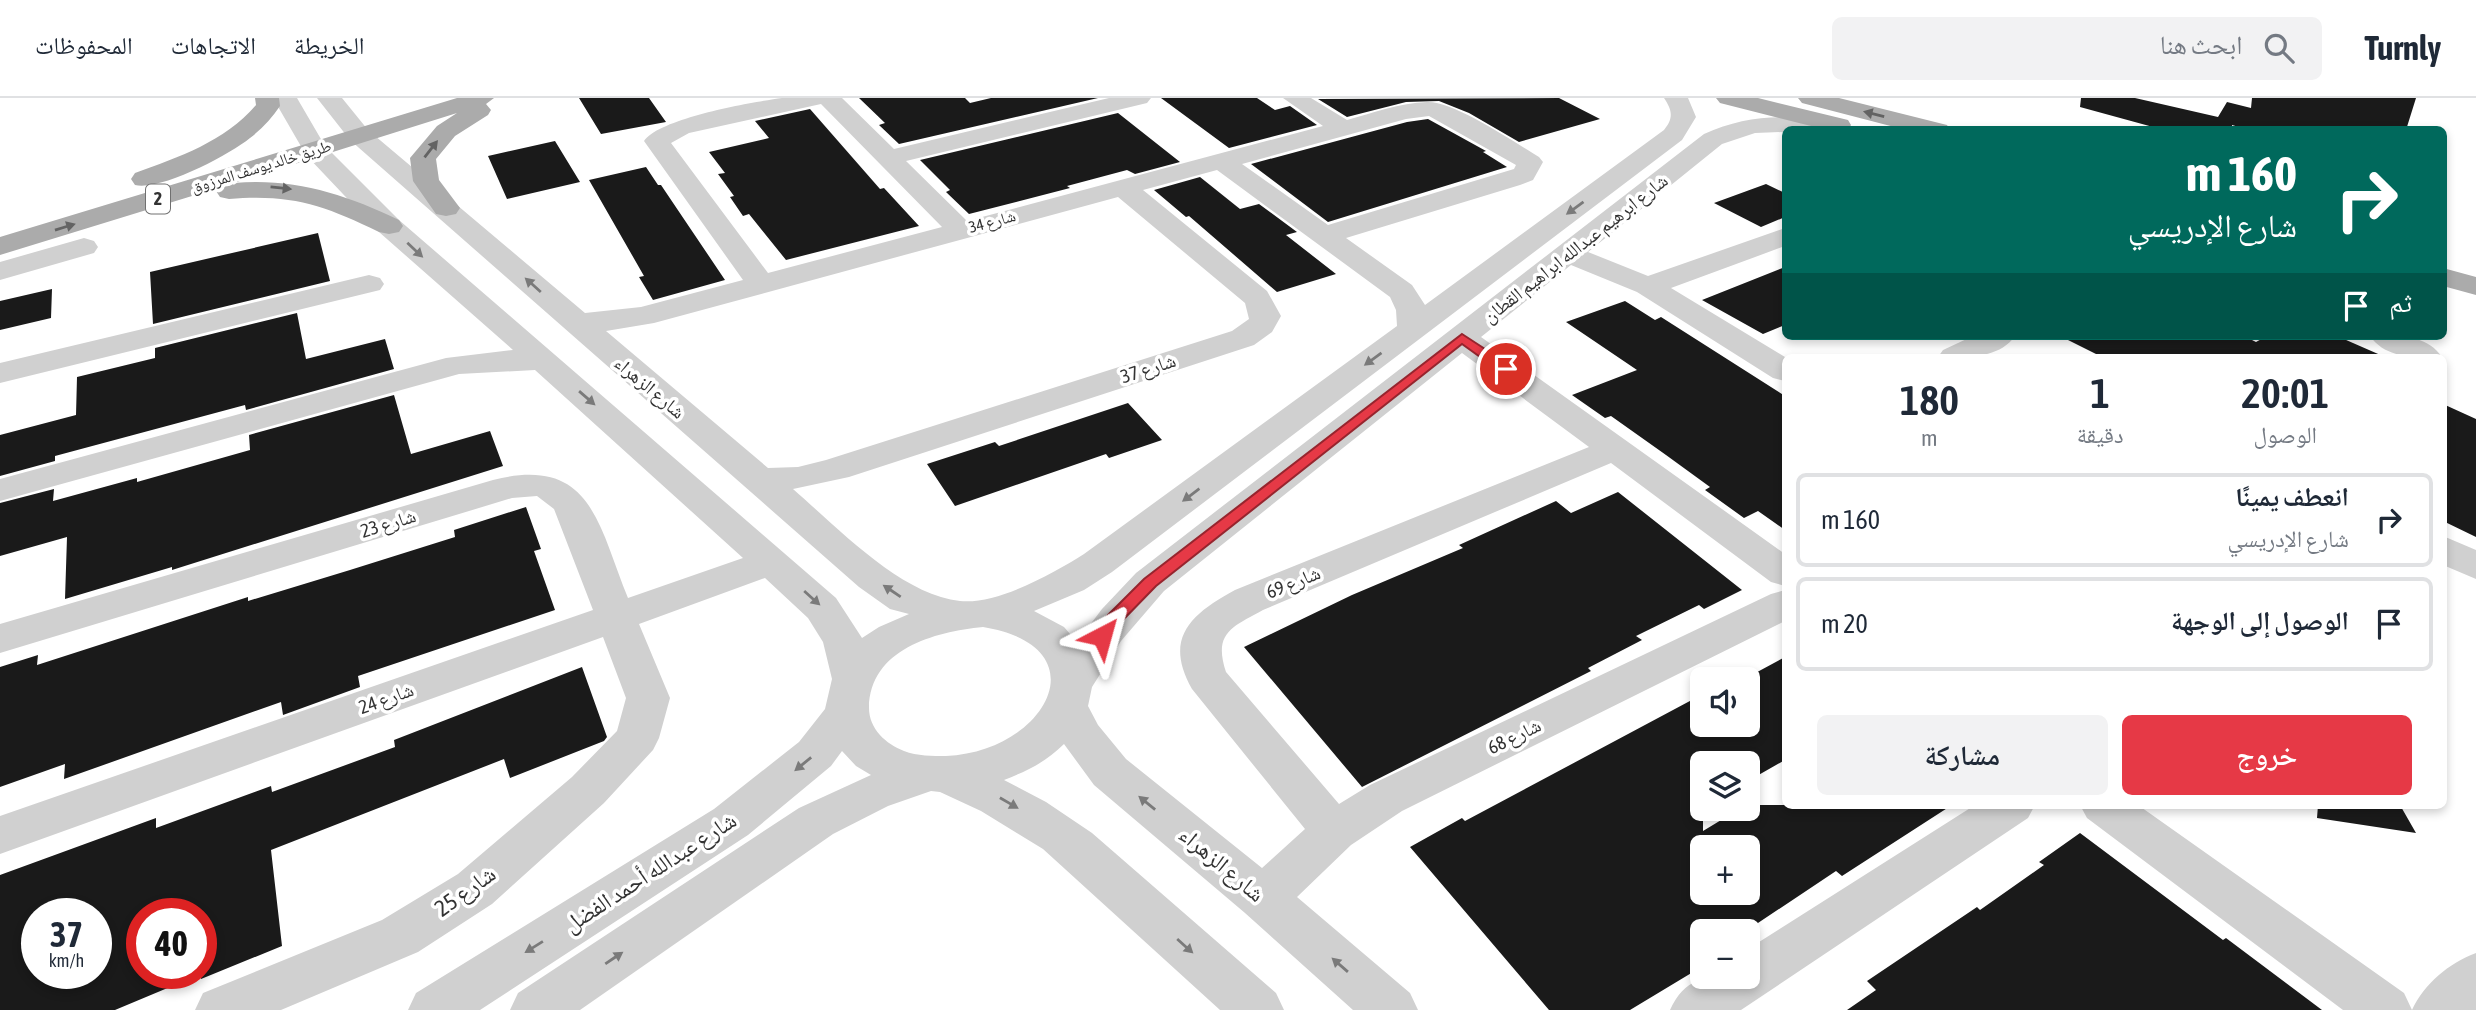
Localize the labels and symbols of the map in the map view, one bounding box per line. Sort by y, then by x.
one-way arrow [1863,108,1885,119]
street label: طريق خالد يوسف المرزوق [189,136,334,198]
one-way arrow [423,140,438,157]
street label: شارع ابرهيم عبدالله ابراهيم القطان [1478,169,1673,329]
one-way arrow [270,183,292,194]
road number: 2 [146,184,170,214]
one-way arrow [1566,201,1584,215]
street label: شارع 34 [967,206,1018,238]
one-way arrow [55,222,76,232]
one-way arrow [406,242,424,258]
one-way arrow [524,278,541,293]
pin [1476,339,1536,399]
street label: شارع 37 [1118,349,1179,388]
street label: شارع الزهراء [610,351,690,424]
one-way arrow [1364,352,1383,366]
one-way arrow [578,390,595,406]
one-way arrow [1182,487,1200,501]
street label: شارع 23 [358,504,419,543]
street label: شارع 69 [1263,561,1324,604]
one-way arrow [883,584,901,598]
one-way arrow [803,590,820,606]
position arrow [1065,599,1139,673]
street label: شارع 24 [356,678,417,719]
street label: شارع 68 [1484,714,1545,759]
one-way arrow [795,757,813,772]
one-way arrow [1139,795,1157,810]
one-way arrow [1000,797,1019,809]
street label: شارع عبدالله أحمد الفضل [559,806,742,939]
street label: شارع الزهراء [1173,821,1270,909]
street label: شارع 25 [430,860,502,923]
speed limit sign: 40 [126,898,217,989]
one-way arrow [1177,938,1194,953]
one-way arrow [525,941,544,954]
one-way arrow [605,951,623,965]
one-way arrow [1331,957,1349,973]

